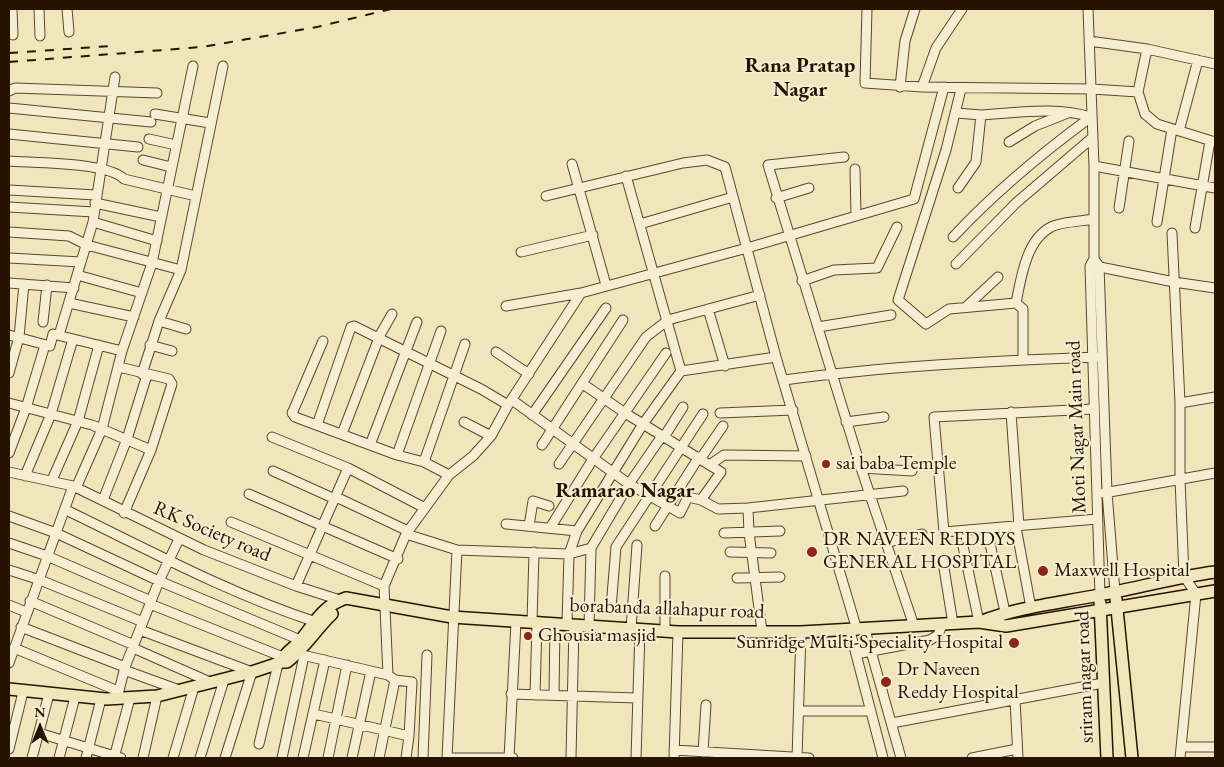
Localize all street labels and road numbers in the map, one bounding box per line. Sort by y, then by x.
street label: Moti Nagar Main road [1062,340,1092,514]
street label: RK Society road [150,496,274,568]
street label: borabanda allahapur road [569,594,765,624]
street label: sriram nagar road [1071,610,1099,744]

